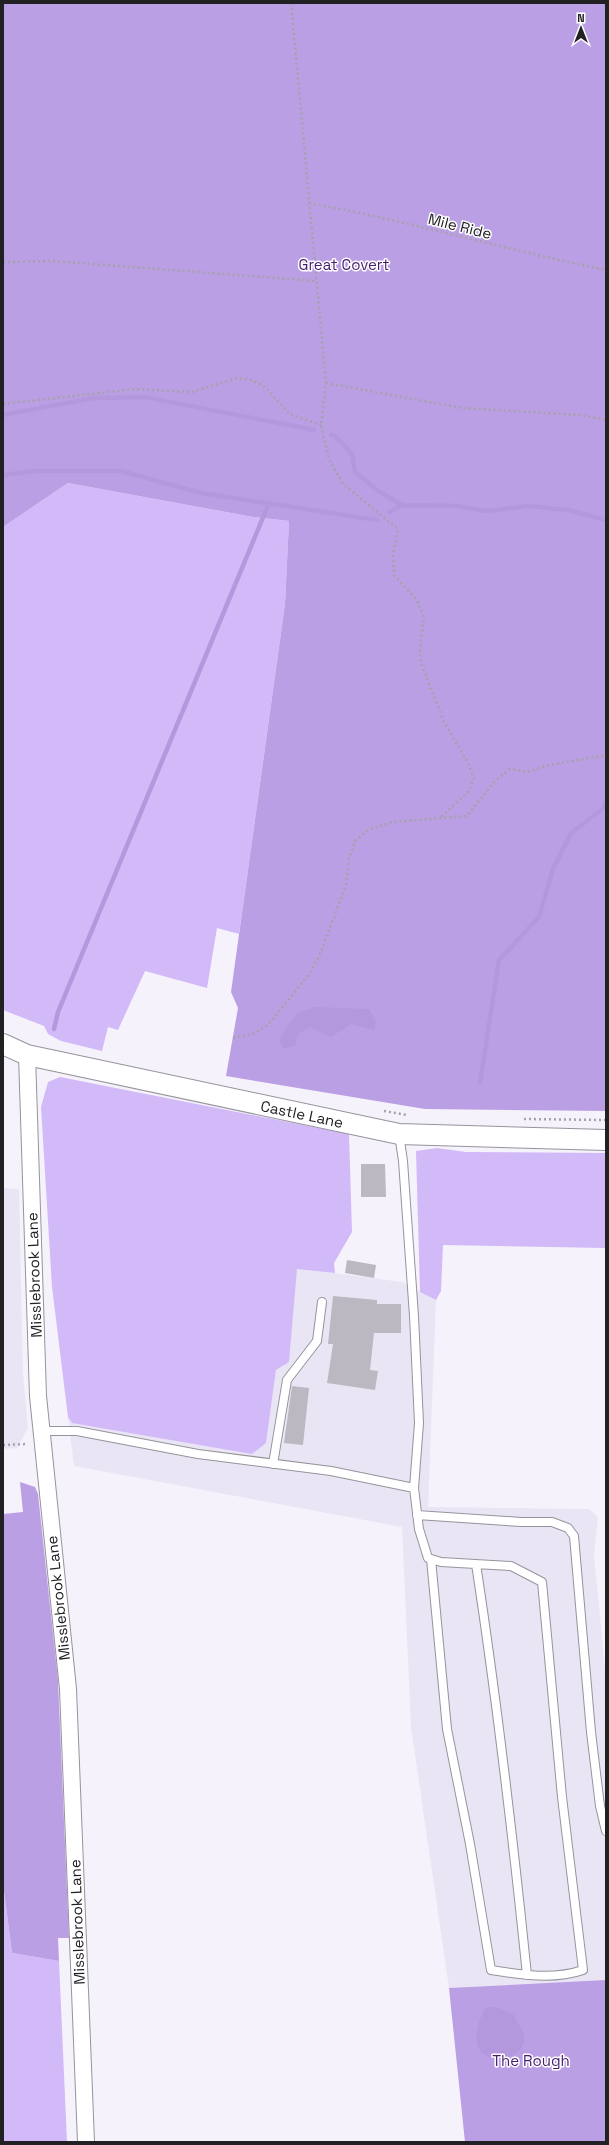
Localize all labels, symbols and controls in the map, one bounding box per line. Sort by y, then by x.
north arrow [561,8,601,48]
text: N [577,11,585,25]
street label: Mile Ride [426,209,494,243]
park label: Great Covert [299,255,390,274]
street label: Castle Lane [259,1096,345,1132]
street label: Misslebrook Lane [22,1212,46,1338]
street label: Misslebrook Lane [42,1535,74,1661]
street label: Misslebrook Lane [65,1859,89,1985]
park label: The Rough [492,2051,570,2070]

